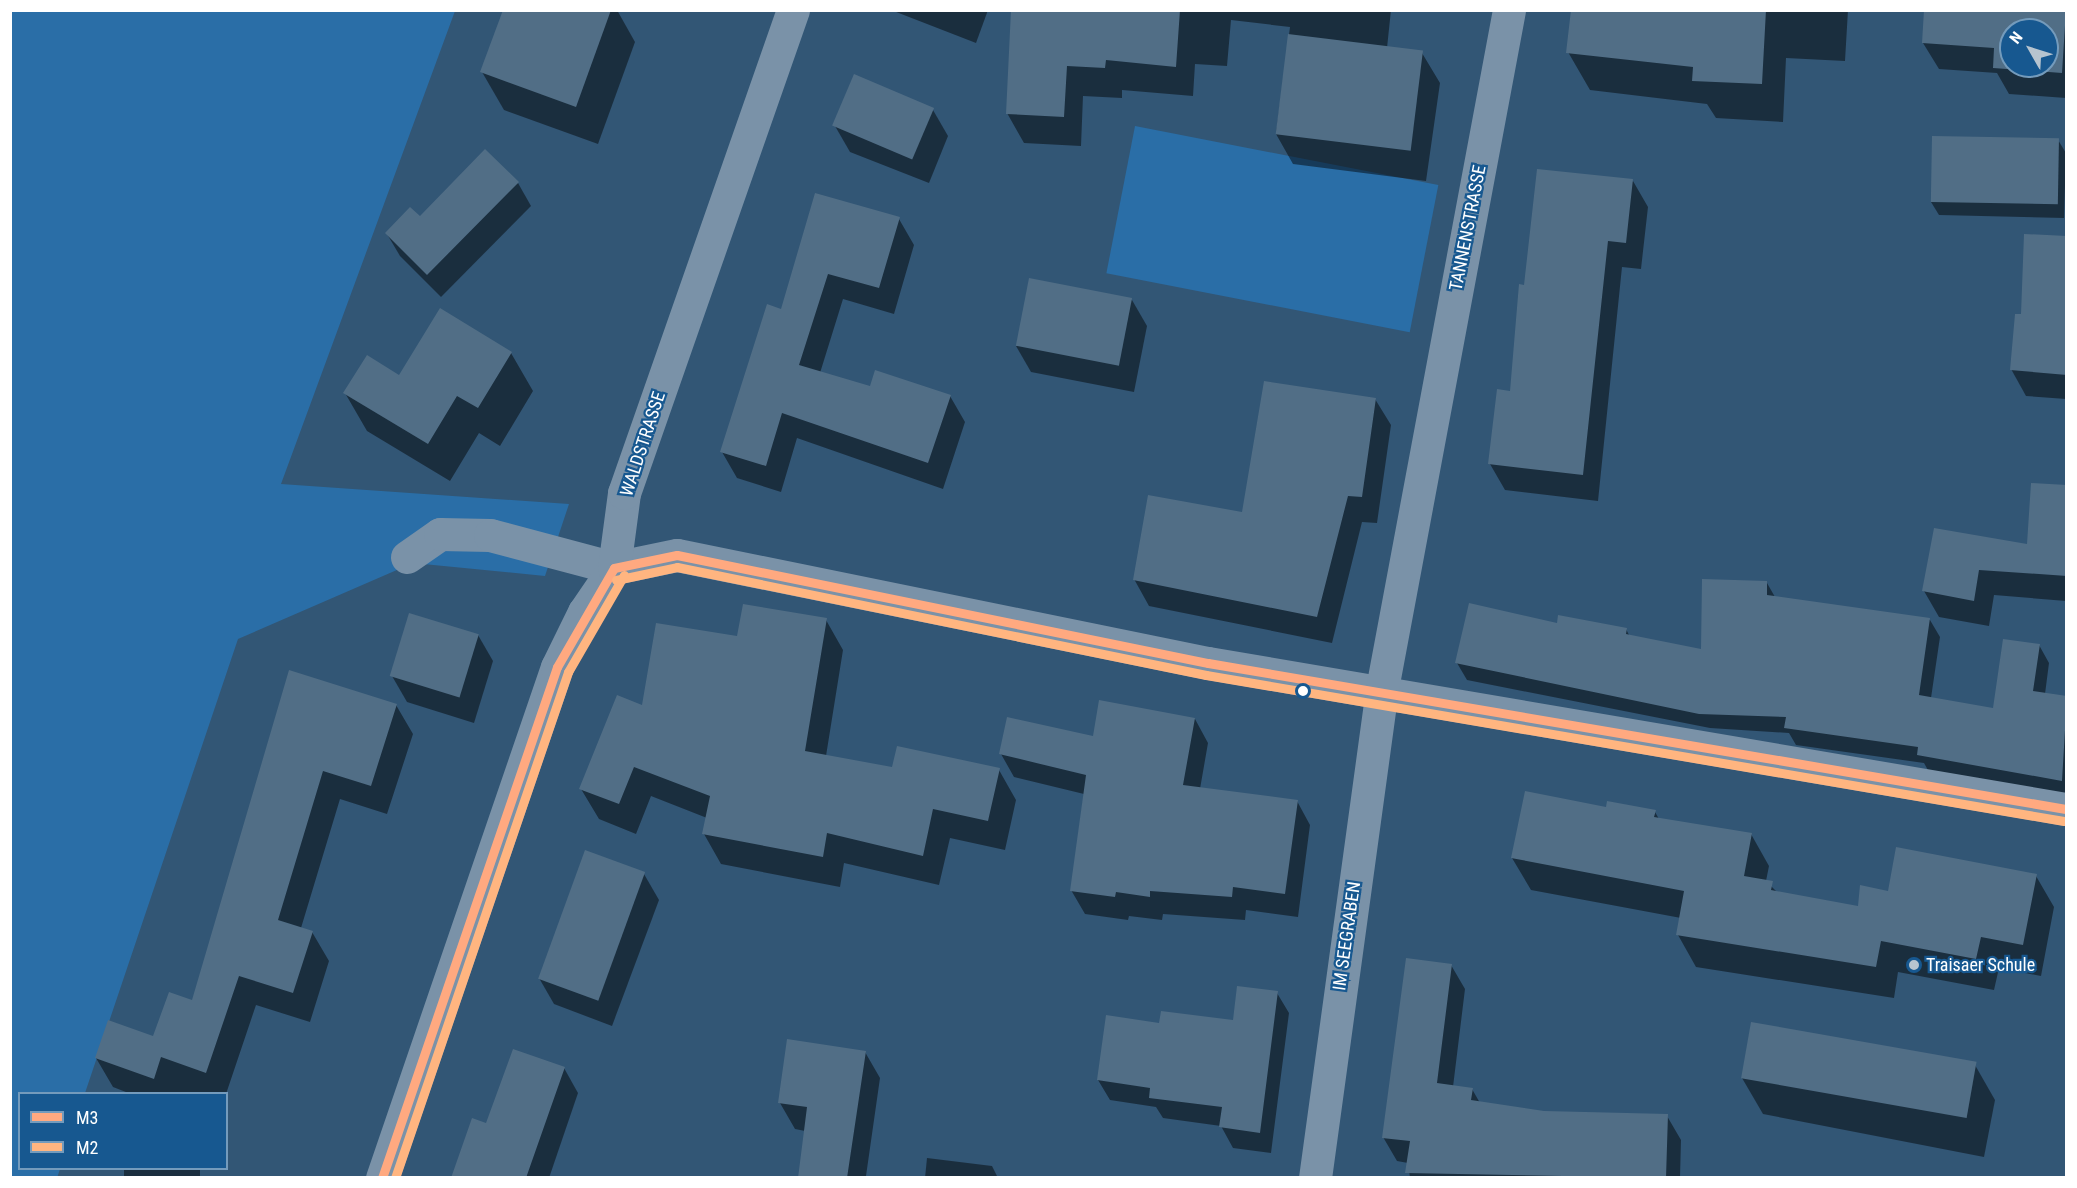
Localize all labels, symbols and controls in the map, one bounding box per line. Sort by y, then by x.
north arrow [1999,18,2059,78]
text: N [2006,28,2027,47]
street label: TANNENSTRASSE [1445,163,1491,293]
street label: WALDSTRASSE [616,389,670,499]
unlabelled marker [1297,685,1309,697]
street label: IM SEEGRABEN [1329,880,1365,992]
place label: Traisaer Schule [1926,954,2035,976]
marker: Traisaer Schule [1907,958,1921,972]
legend [18,1092,228,1170]
text: M3 [76,1107,98,1128]
text: M2 [76,1137,98,1158]

